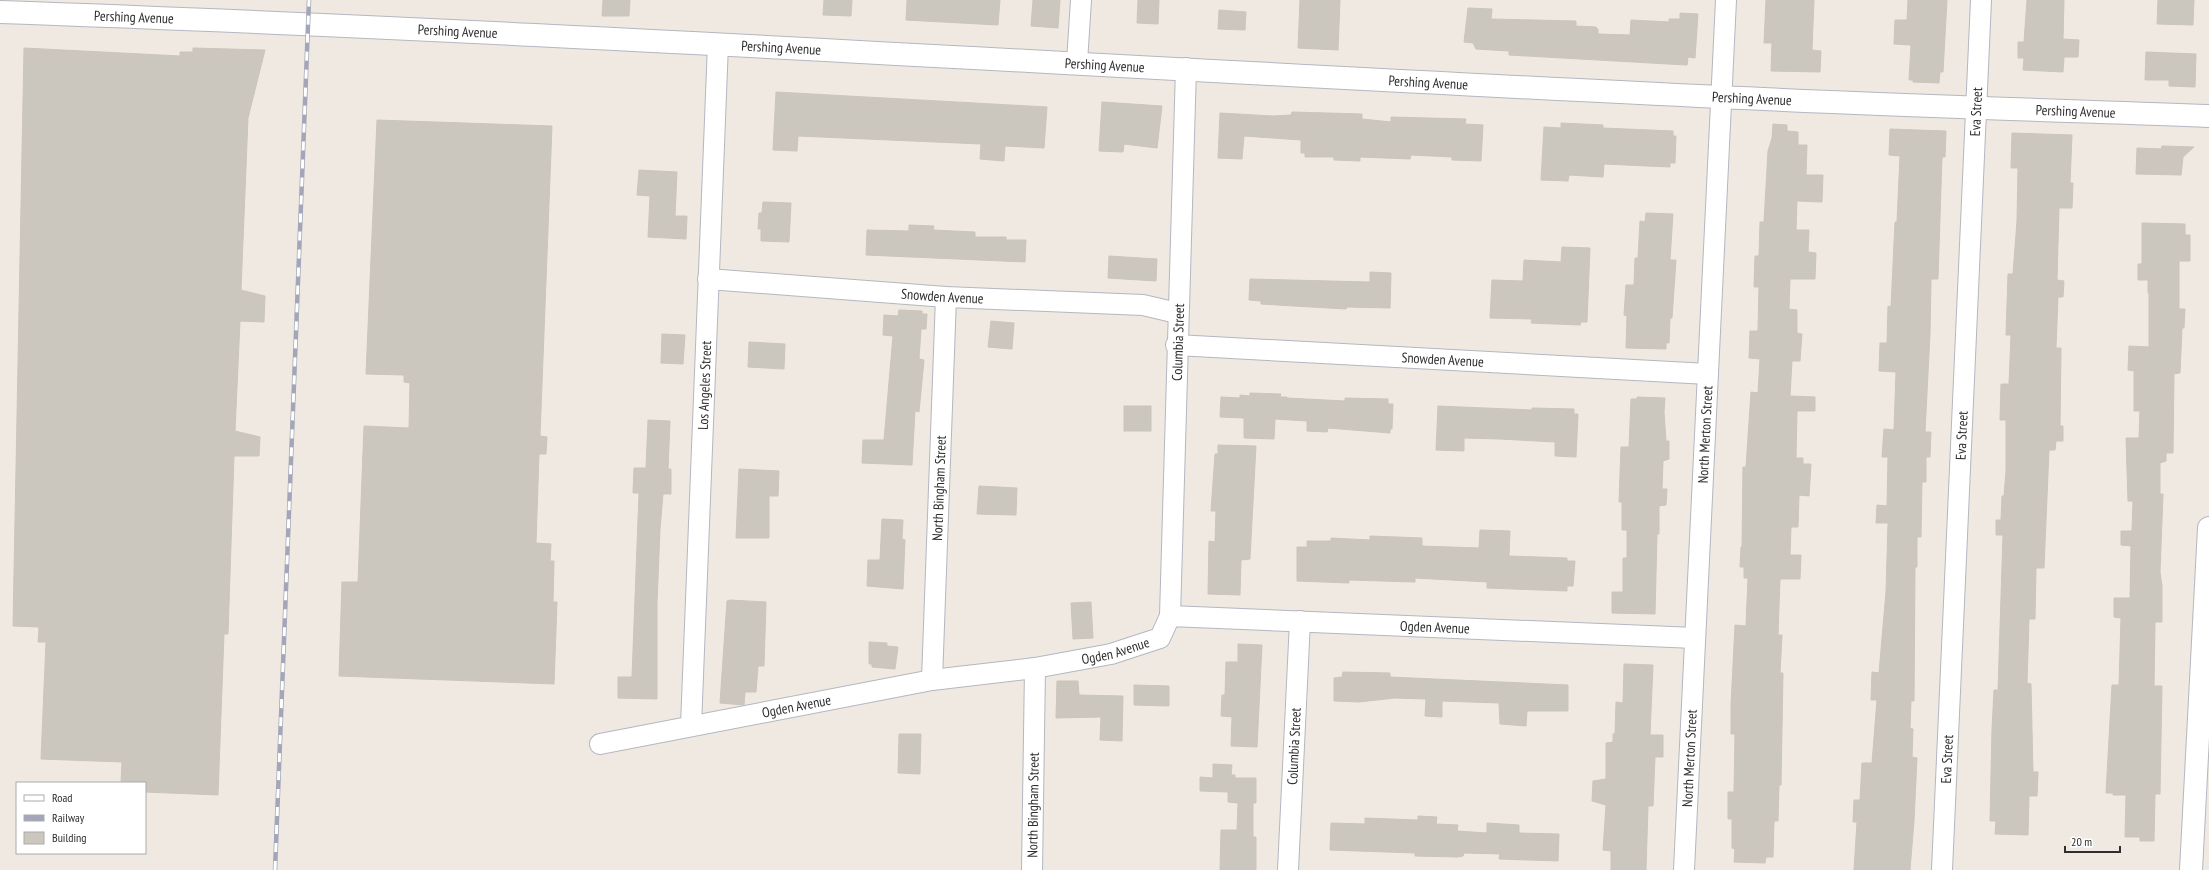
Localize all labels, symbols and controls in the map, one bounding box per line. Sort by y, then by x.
street label: Pershing Avenue [94,6,174,28]
street label: Pershing Avenue [417,20,498,42]
street label: Pershing Avenue [741,37,822,59]
street label: Pershing Avenue [1064,54,1145,76]
street label: Pershing Avenue [1388,71,1469,94]
street label: Eva Street [1966,87,1986,137]
street label: Pershing Avenue [1712,88,1792,109]
street label: Pershing Avenue [2035,101,2116,122]
street label: Snowden Avenue [901,285,984,308]
street label: Columbia Street [1168,303,1188,381]
street label: Los Angeles Street [694,340,715,430]
street label: Snowden Avenue [1401,348,1484,371]
street label: North Merton Street [1694,385,1716,484]
street label: Eva Street [1951,410,1972,460]
street label: North Bingham Street [928,435,950,541]
street label: Ogden Avenue [1400,617,1470,638]
street label: Ogden Avenue [1080,633,1152,668]
street label: Ogden Avenue [760,691,833,722]
street label: Columbia Street [1283,707,1305,785]
street label: North Merton Street [1678,709,1701,807]
street label: Eva Street [1937,734,1957,784]
street label: North Bingham Street [1023,752,1043,858]
legend [16,782,146,854]
text: Road [52,790,72,805]
text: Railway [52,810,85,825]
scale bar [2065,828,2120,854]
text: Building [52,830,87,845]
text: 20 m [2071,834,2092,849]

